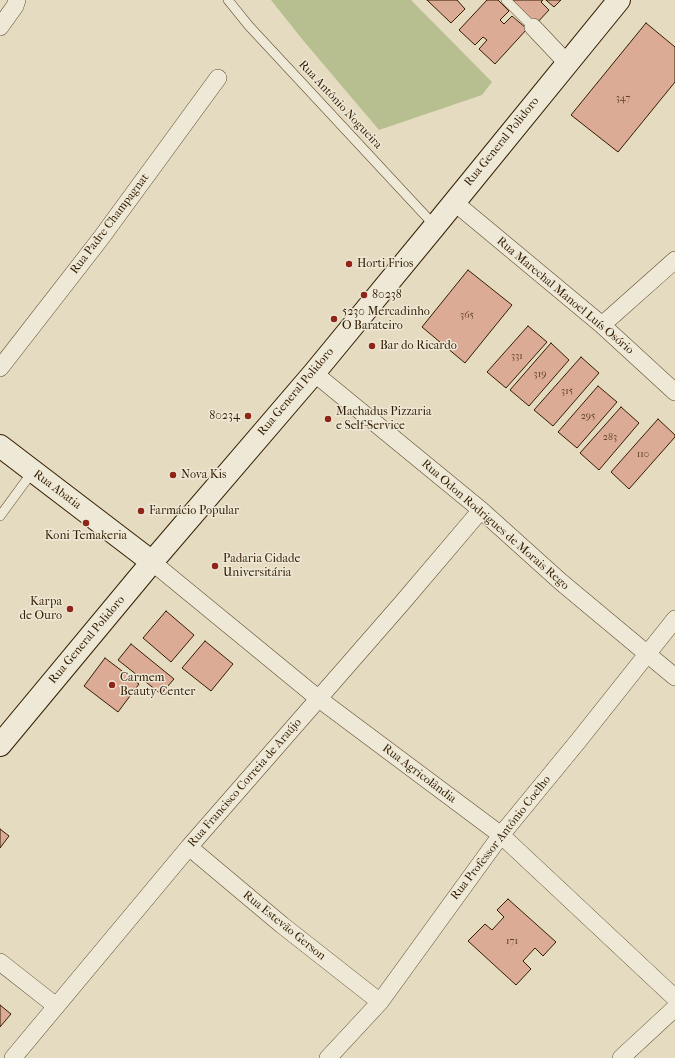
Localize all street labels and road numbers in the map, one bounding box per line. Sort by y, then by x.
street label: Rua Antônio Nogueira [295,58,385,152]
street label: Rua General Polidoro [462,94,542,190]
street label: Rua Padre Champagnat [68,171,152,277]
street label: Rua Marechal Manoel Luís Osório [493,234,637,358]
street label: Rua General Polidoro [255,345,337,439]
street label: Rua Odon Rodrigues de Morais Rego [418,457,572,593]
street label: Rua Abatia [30,467,84,513]
street label: Rua General Polidoro [46,593,128,687]
street label: Rua Francisco Correia de Araújo [185,716,305,850]
street label: Rua Agricolândia [379,741,459,807]
street label: Rua Professor Antônio Coelho [448,773,554,903]
street label: Rua Estevão Gerson [240,888,328,964]

